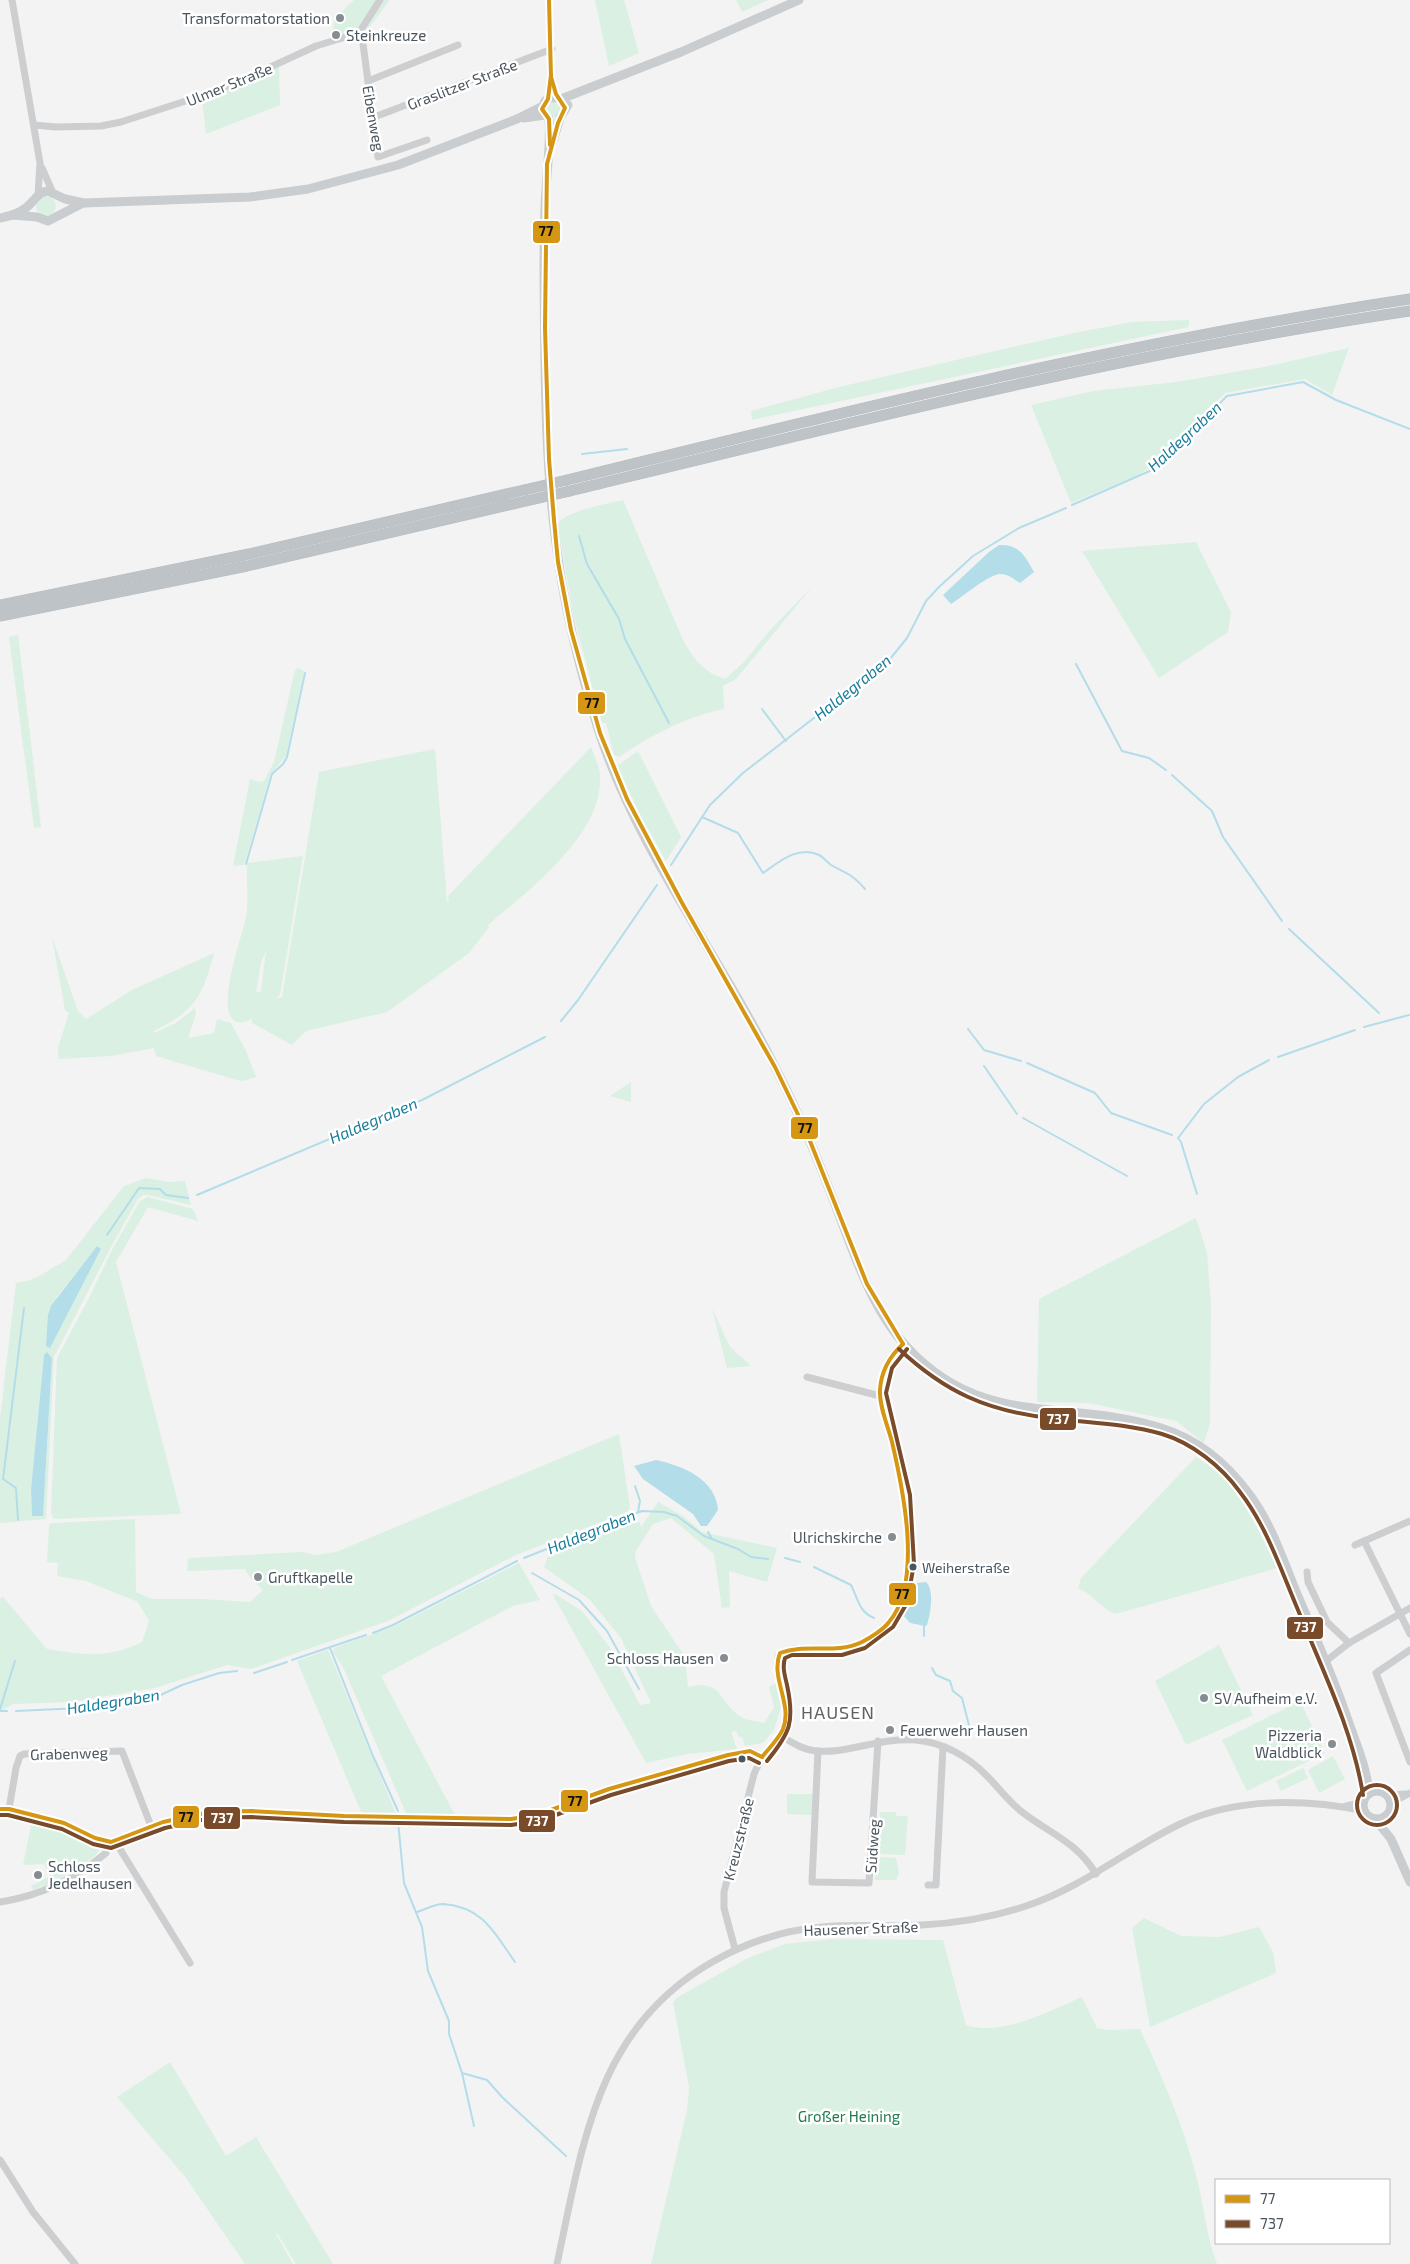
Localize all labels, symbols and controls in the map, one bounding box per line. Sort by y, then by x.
place label: Transformatorstation [182,9,330,27]
marker: Transformatorstation [334,12,346,24]
place label: Steinkreuze [346,26,426,44]
marker: Steinkreuze [330,29,342,41]
street label: Graslitzer Straße [404,55,520,113]
street label: Ulmer Straße [183,59,275,109]
street label: Eibenweg [359,84,389,153]
line badge: 77 [532,220,561,244]
text: 77 [539,222,554,239]
water label: Haldegraben [1143,397,1225,475]
water label: Haldegraben [810,650,894,724]
line badge: 77 [577,691,606,715]
text: 77 [585,694,600,711]
water label: Haldegraben [326,1093,420,1147]
line badge: 77 [790,1116,819,1140]
text: 77 [798,1119,813,1136]
line badge: 737 [1039,1407,1077,1431]
text: 737 [1047,1410,1070,1427]
water label: Haldegraben [544,1505,638,1557]
place label: Ulrichskirche [793,1528,882,1546]
marker: Ulrichskirche [886,1531,898,1543]
place label: Weiherstraße [922,1559,1010,1576]
marker: Weiherstraße [908,1562,918,1572]
place label: Gruftkapelle [268,1568,353,1586]
marker: Gruftkapelle [252,1571,264,1583]
line badge: 77 [888,1582,917,1606]
text: 77 [895,1585,910,1602]
line badge: 737 [1286,1616,1324,1640]
text: 737 [1294,1618,1317,1635]
place label: Schloss Hausen [607,1649,714,1667]
marker: Schloss Hausen [718,1652,730,1664]
water label: Haldegraben [65,1684,161,1718]
place label: SV Aufheim e.V. [1214,1689,1317,1707]
marker: SV Aufheim e.V. [1198,1692,1210,1704]
district label: HAUSEN [801,1701,875,1723]
place label: Feuerwehr Hausen [900,1721,1028,1739]
marker: Feuerwehr Hausen [884,1724,896,1736]
place label: Pizzeria Waldblick [1255,1726,1322,1761]
marker: Pizzeria Waldblick [1326,1738,1338,1750]
street label: Grabenweg [30,1743,109,1763]
unlabelled marker [737,1754,747,1764]
line badge: 77 [560,1789,589,1813]
text: 77 [568,1792,583,1809]
street label: Kreuzstraße [719,1796,757,1882]
line badge: 77 [172,1805,200,1829]
line badge: 737 [203,1806,241,1830]
text: 77 [179,1808,194,1825]
text: 737 [211,1809,234,1826]
line badge: 737 [518,1809,556,1833]
text: 737 [526,1812,549,1829]
street label: Südweg [861,1818,883,1874]
place label: Schloss Jedelhausen [48,1857,132,1892]
marker: Schloss Jedelhausen [32,1869,44,1881]
street label: Hausener Straße [803,1917,919,1939]
park label: Großer Heining [798,2107,901,2125]
legend [1215,2179,1390,2244]
text: 77 [1260,2189,1276,2207]
text: 737 [1260,2214,1284,2232]

